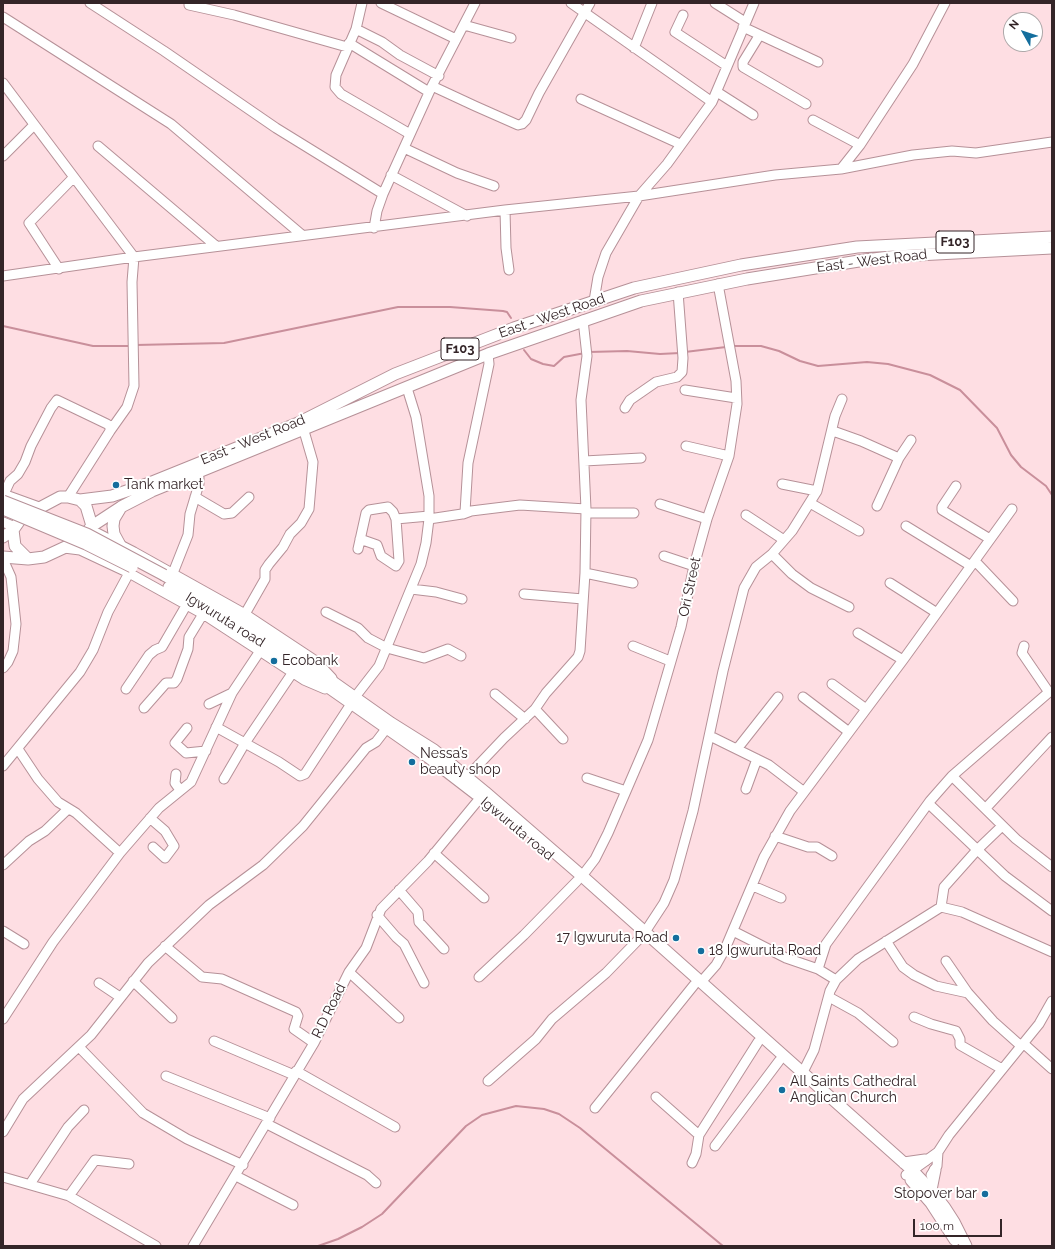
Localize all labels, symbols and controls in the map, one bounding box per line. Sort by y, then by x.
north arrow [1003,12,1043,52]
text: N [1006,17,1022,32]
road number: F103 [936,231,974,253]
street label: East - West Road [816,246,928,276]
street label: East - West Road [497,290,607,342]
road number: F103 [441,338,479,360]
street label: East - West Road [198,411,308,469]
place label: Tank market [124,477,203,493]
marker: Tank market [111,480,121,490]
street label: Ori Street [675,556,705,618]
street label: Igwuruta road [182,589,268,651]
place label: Ecobank [282,653,338,669]
marker: Ecobank [269,656,279,666]
place label: Nessa’s beauty shop [420,746,501,778]
marker: Nessa’s beauty shop [407,757,417,767]
street label: Igwuruta road [477,794,557,864]
place label: 17 Igwuruta Road [557,930,668,946]
marker: 17 Igwuruta Road [671,933,681,943]
place label: 18 Igwuruta Road [709,943,821,959]
marker: 18 Igwuruta Road [696,946,706,956]
street label: R.D Road [309,981,349,1041]
place label: All Saints Cathedral Anglican Church [790,1074,916,1106]
marker: All Saints Cathedral Anglican Church [777,1085,787,1095]
place label: Stopover bar [894,1186,977,1202]
marker: Stopover bar [980,1189,990,1199]
scale bar [915,1211,1004,1237]
text: 100 m [920,1219,954,1233]

